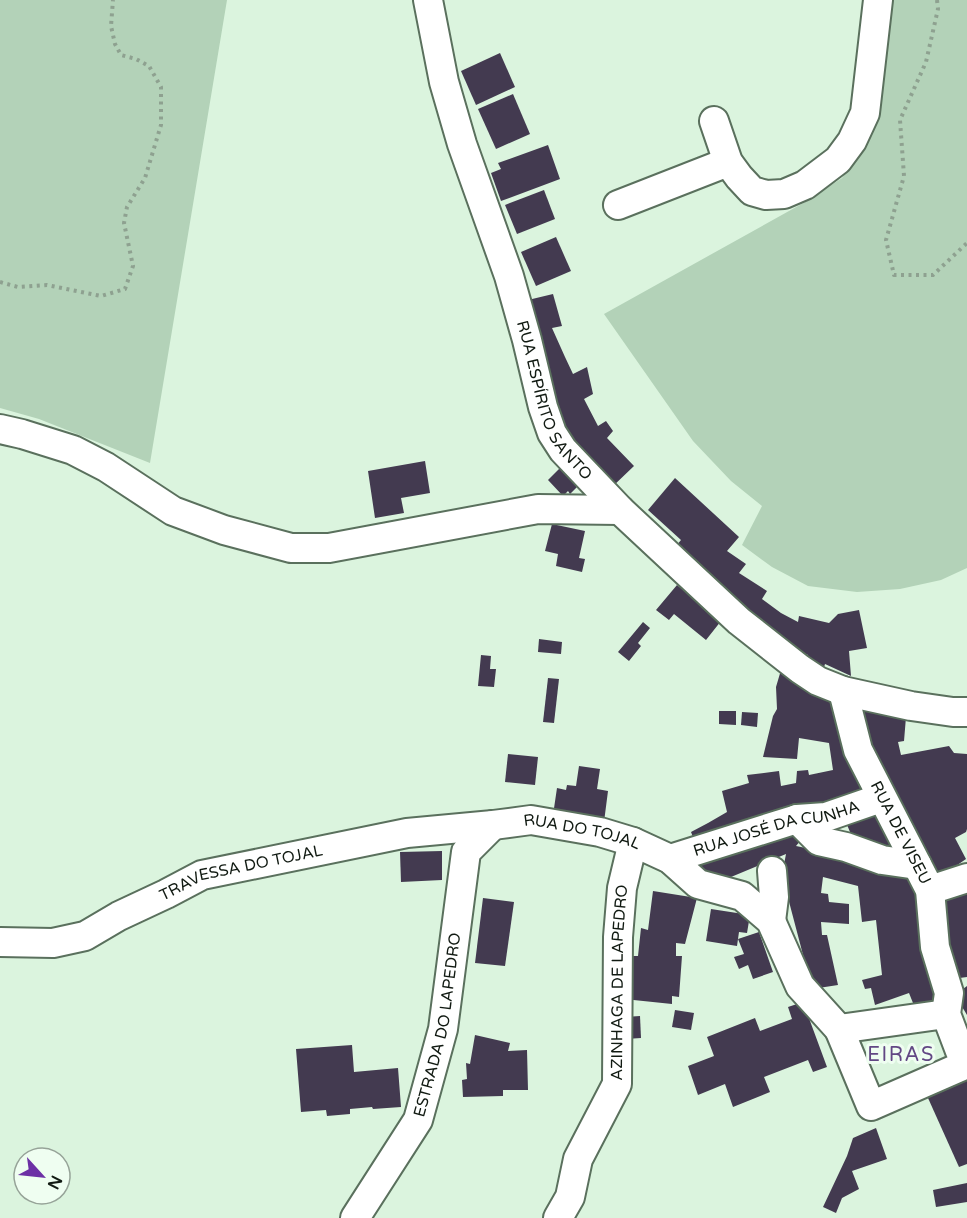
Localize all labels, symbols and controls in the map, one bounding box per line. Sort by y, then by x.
street label: RUA ESPÍRITO SANTO [512,318,596,484]
street label: RUA DE VISEU [866,778,935,888]
street label: RUA JOSÉ DA CUNHA [691,796,862,861]
street label: RUA DO TOJAL [522,810,644,854]
street label: TRAVESSA DO TOJAL [156,841,324,906]
street label: AZINHAGA DE LAPEDRO [607,884,632,1081]
street label: ESTRADA DO LAPEDRO [409,931,465,1119]
district label: EIRAS [867,1043,935,1067]
north arrow [12,1146,72,1206]
text: N [43,1172,66,1193]

